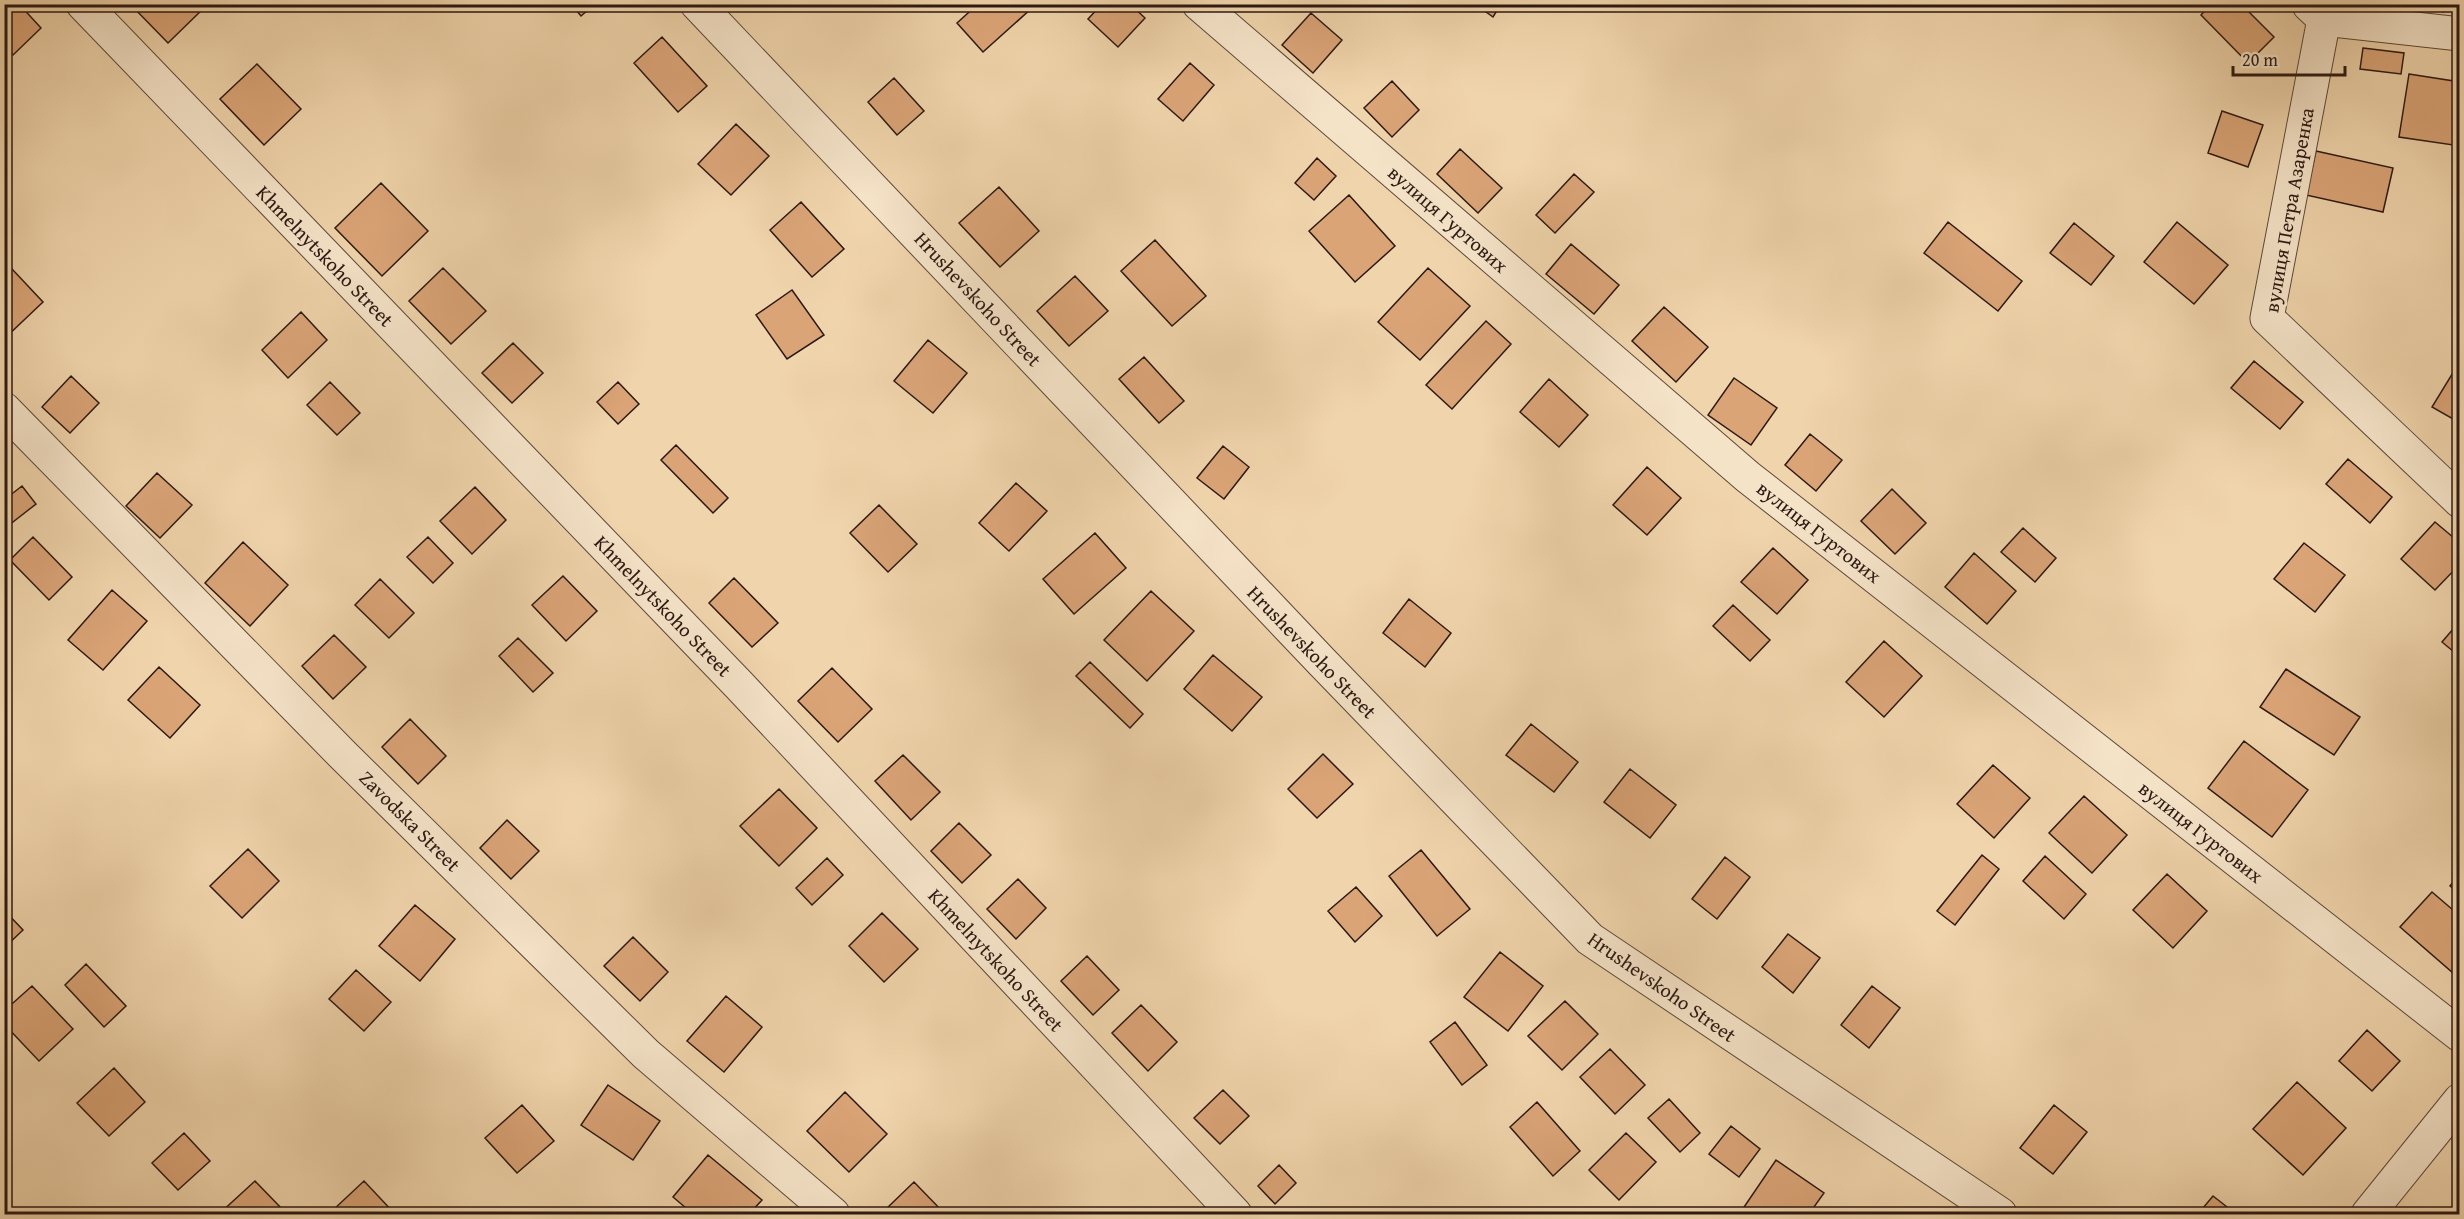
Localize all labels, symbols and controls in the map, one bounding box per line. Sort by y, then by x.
scale bar [2233,39,2346,77]
text: 20 m [2242,46,2278,73]
street label: вулиця Петра Азаренка [2256,105,2321,315]
street label: вулиця Гуртових [1382,158,1515,280]
street label: Khmelnytskoho Street [250,178,401,333]
street label: Hrushevskoho Street [908,225,1049,373]
street label: вулиця Гуртових [1751,474,1888,590]
street label: Khmelnytskoho Street [588,528,739,683]
street label: Hrushevskoho Street [1241,579,1384,725]
street label: Zavodska Street [353,763,468,878]
street label: вулиця Гуртових [2133,774,2270,890]
street label: Khmelnytskoho Street [922,881,1071,1038]
street label: Hrushevskoho Street [1582,924,1742,1049]

